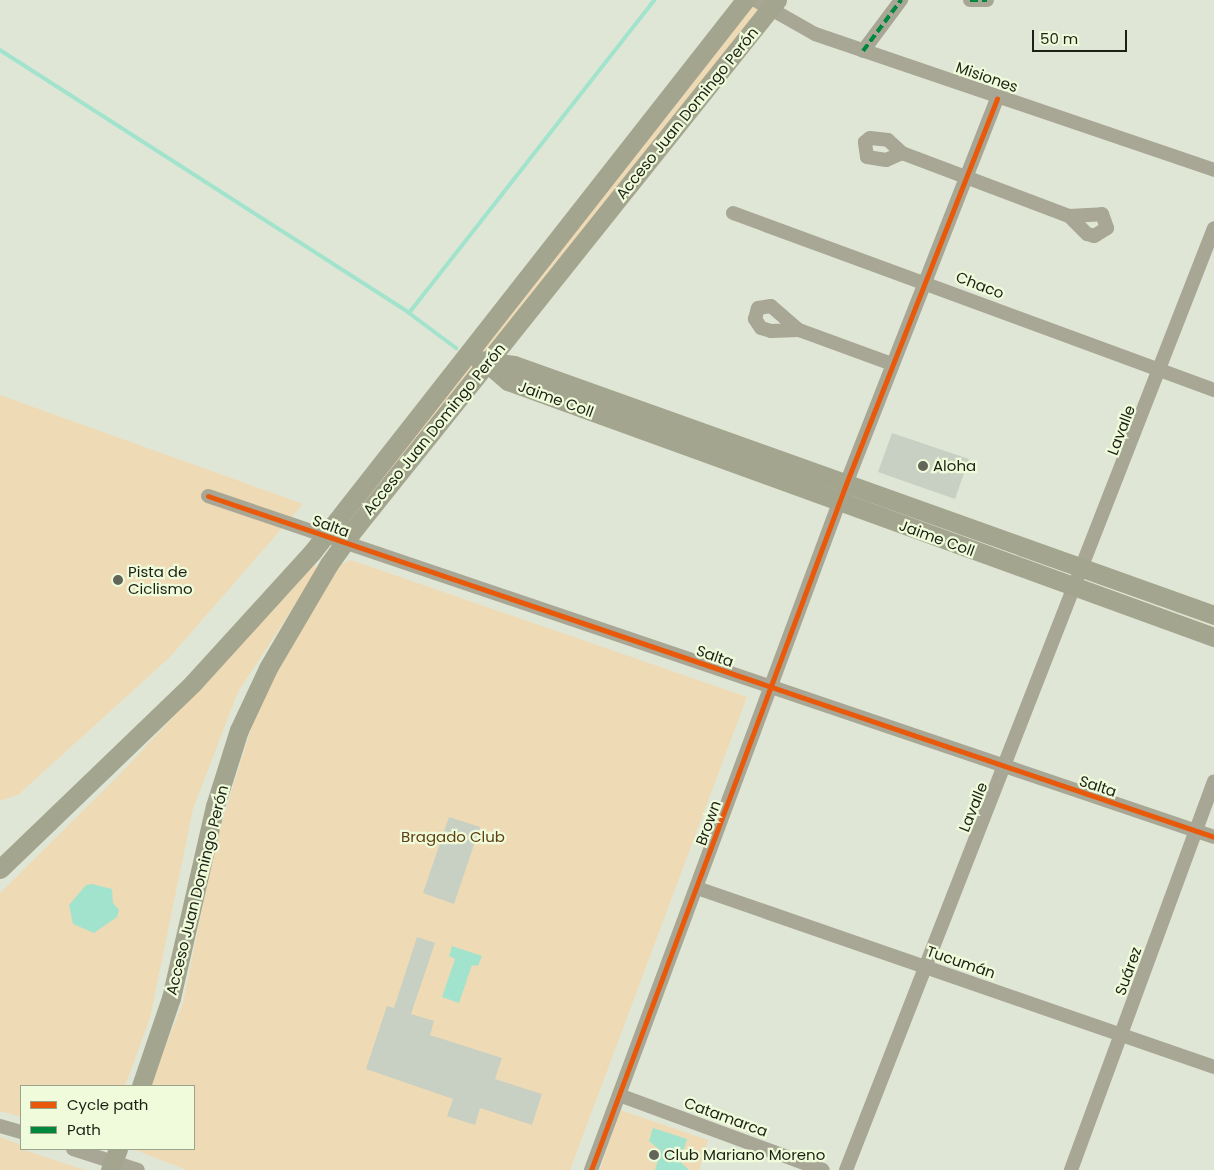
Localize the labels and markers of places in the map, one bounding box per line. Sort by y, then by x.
place label: Aloha [933,457,976,475]
marker: Aloha [917,460,929,472]
place label: Pista de Ciclismo [128,562,193,597]
marker: Pista de Ciclismo [112,574,124,586]
place label: Club Mariano Moreno [664,1146,825,1164]
marker: Club Mariano Moreno [648,1149,660,1161]

